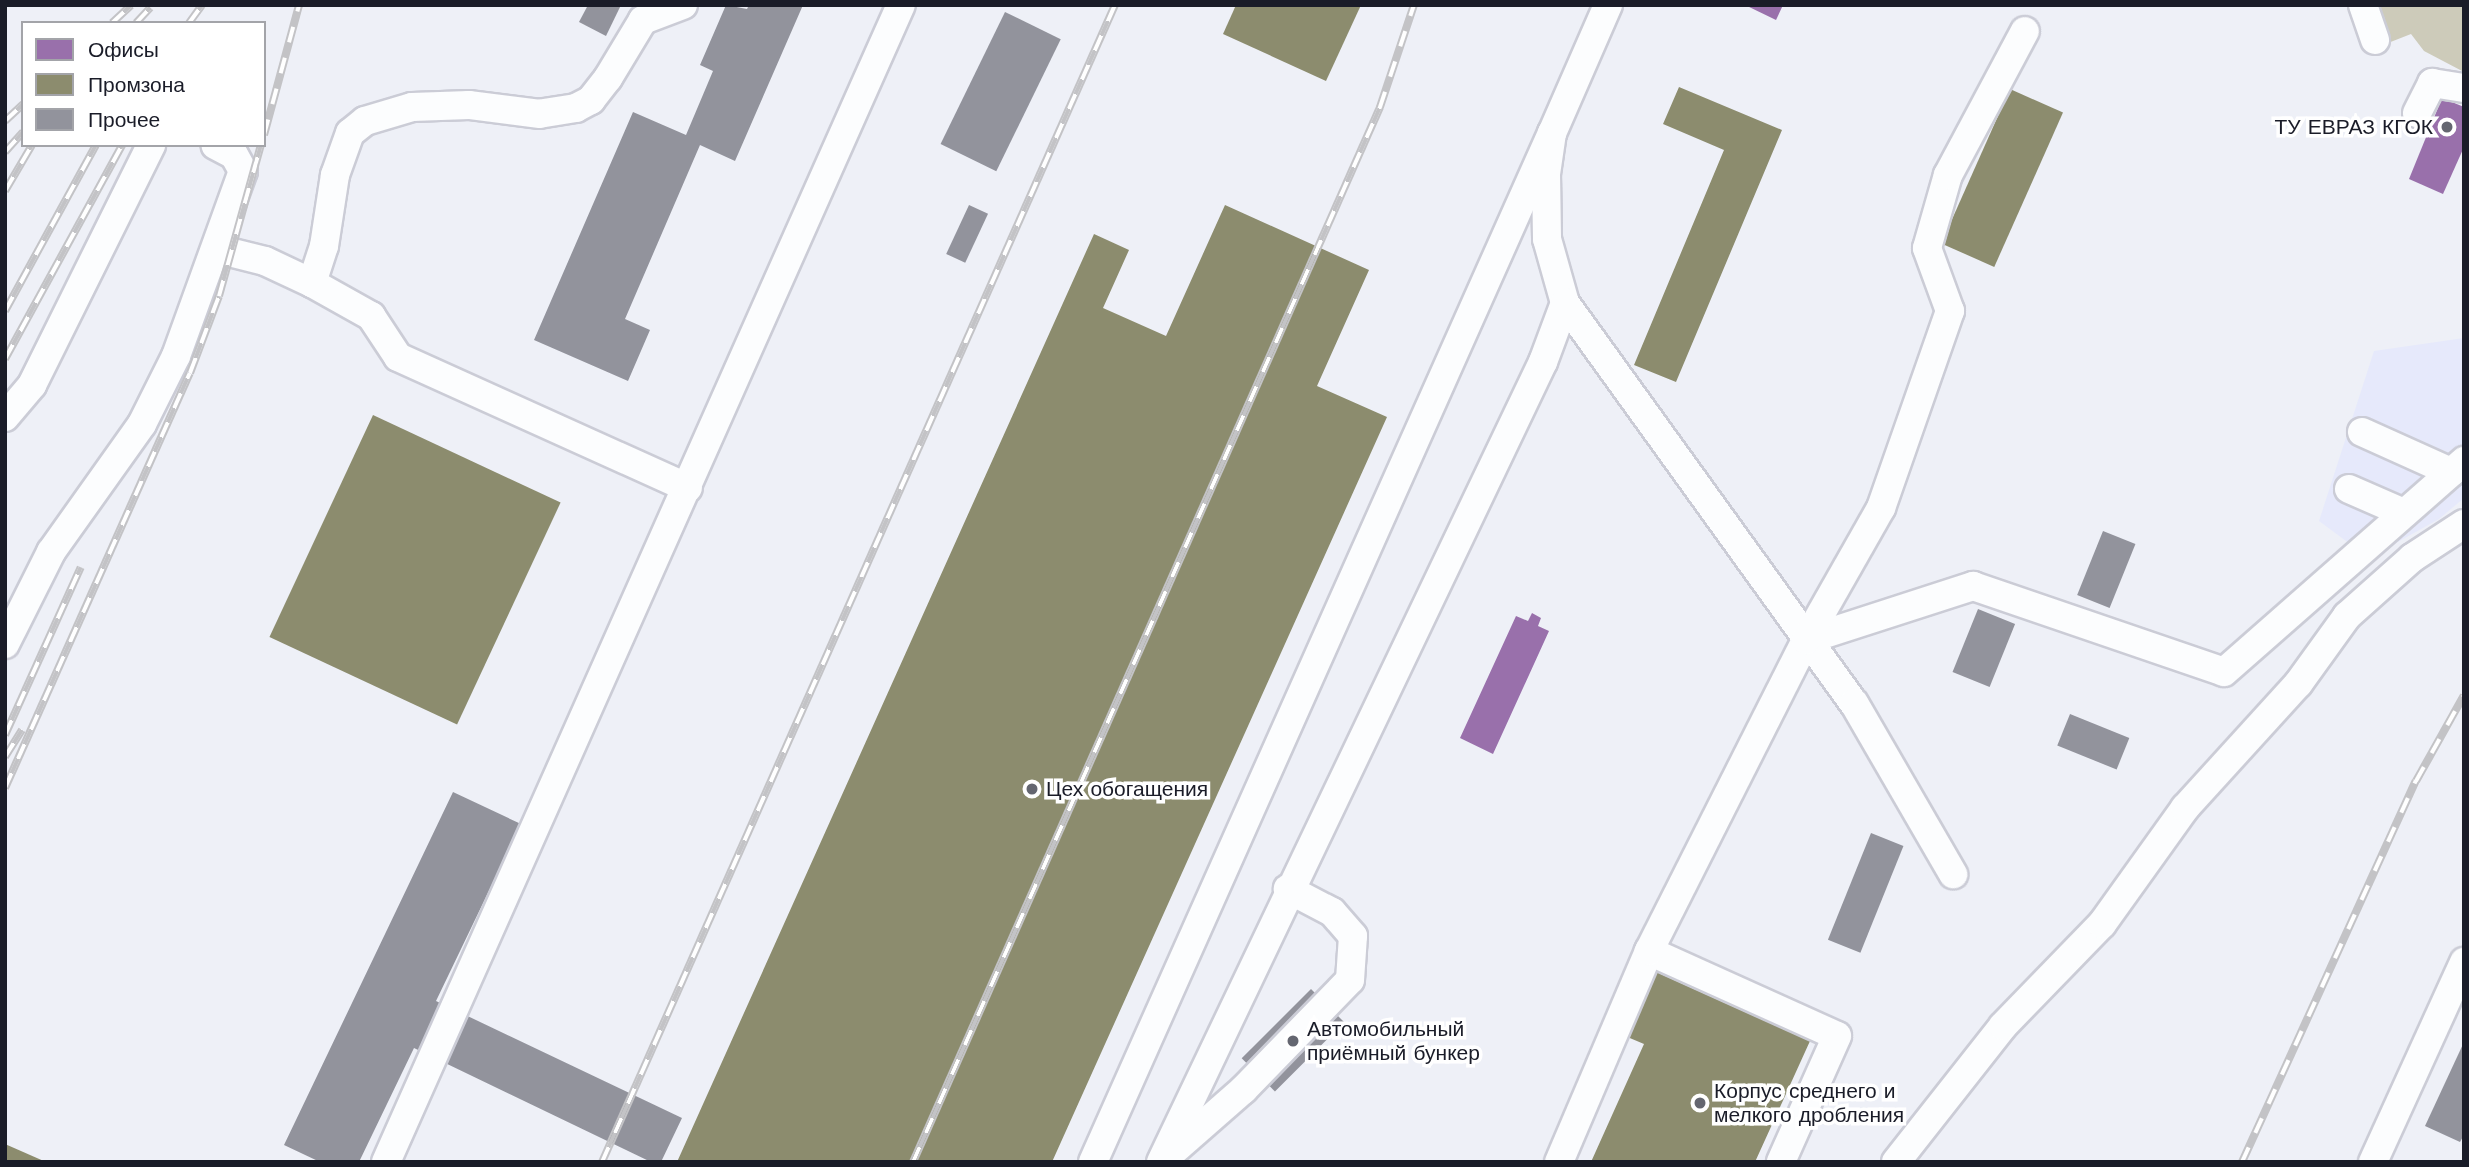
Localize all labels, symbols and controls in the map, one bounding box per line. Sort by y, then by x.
legend [21,21,266,147]
text: Офисы [88,37,159,62]
text: Промзона [88,72,185,97]
text: Прочее [88,107,160,132]
place label: ТУ ЕВРАЗ КГОК [2274,114,2433,140]
marker: ТУ ЕВРАЗ КГОК [2439,119,2455,135]
place label: Цех обогащения [1046,776,1208,802]
marker: Цех обогащения [1024,781,1040,797]
place label: Автомобильный приёмный бункер [1307,1016,1480,1066]
marker: Автомобильный приёмный бункер [1285,1033,1301,1049]
place label: Корпус среднего и мелкого дробления [1714,1078,1904,1128]
marker: Корпус среднего и мелкого дробления [1692,1095,1708,1111]

